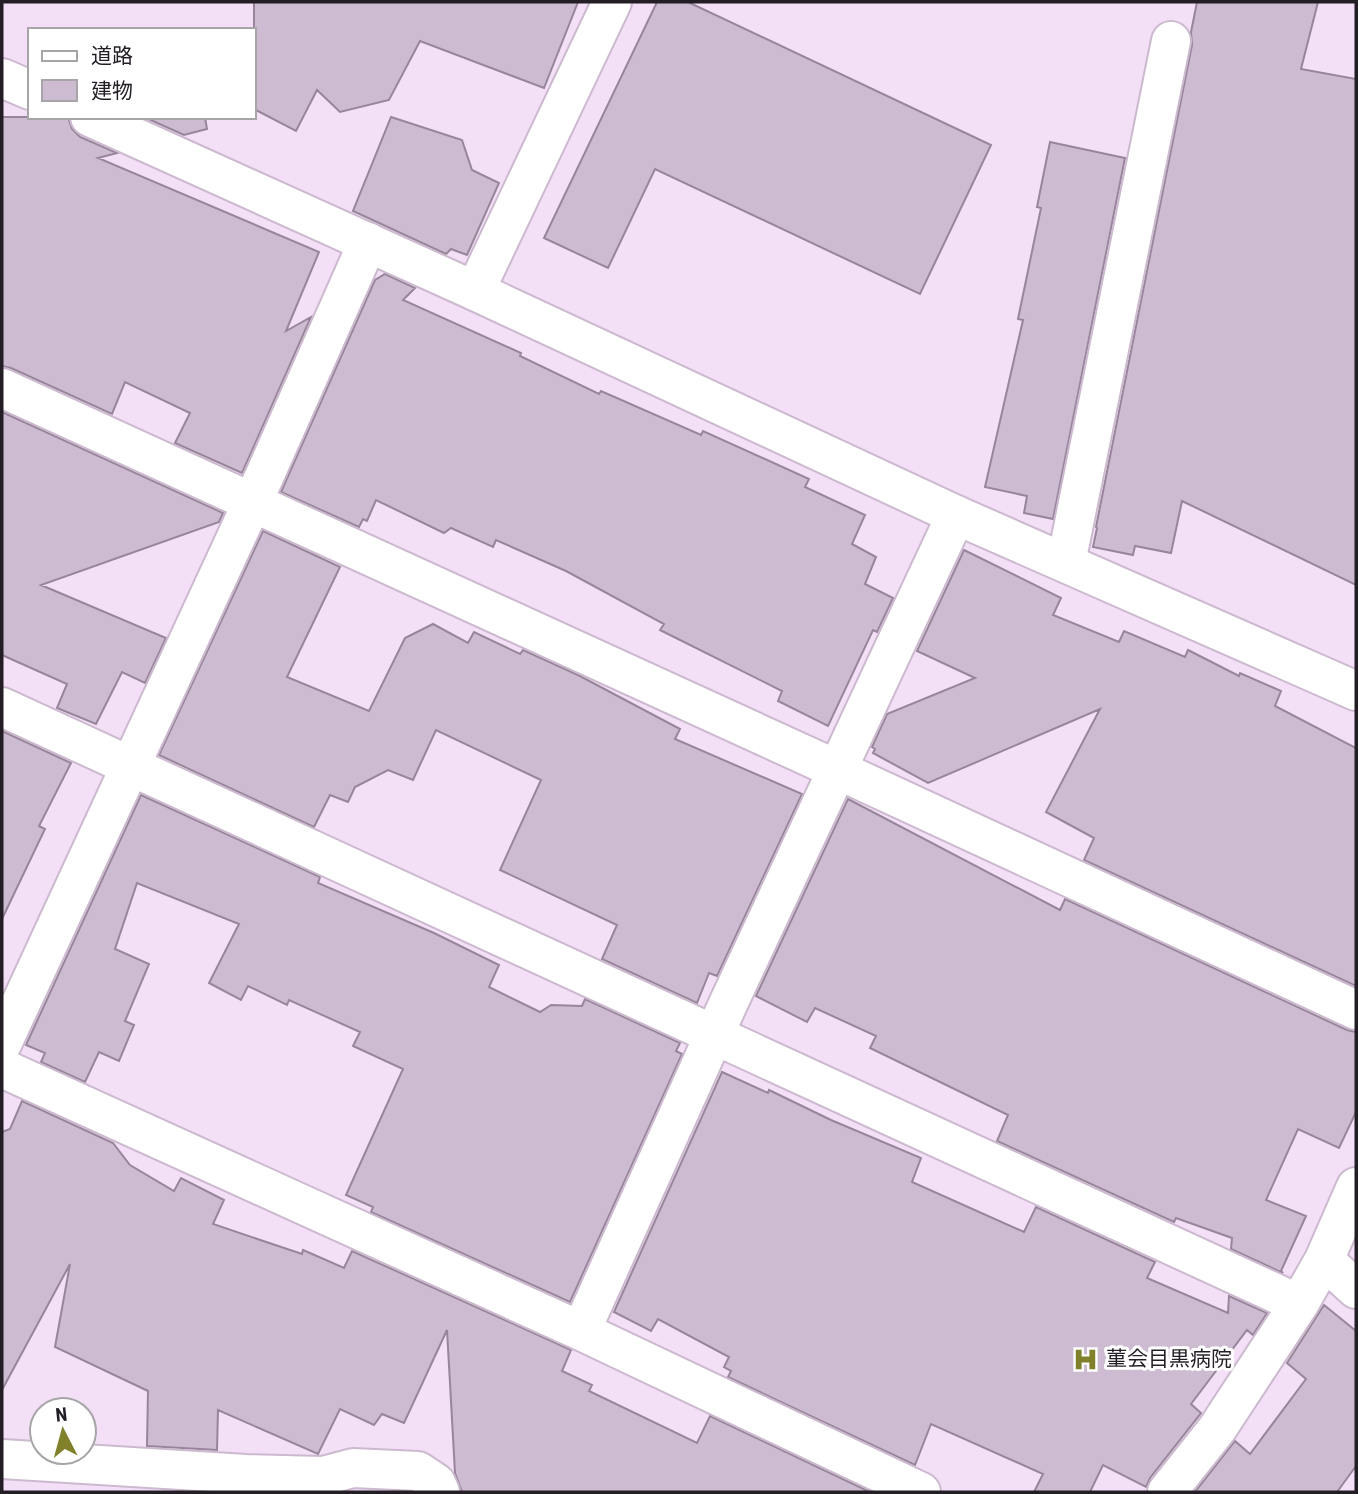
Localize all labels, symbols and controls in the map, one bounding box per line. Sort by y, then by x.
legend [28,28,256,119]
text: 道路 [91,44,133,68]
text: 建物 [91,79,133,103]
hospital icon: 菫会目黒病院 [1072,1345,1100,1373]
place label: 菫会目黒病院 [1106,1347,1232,1371]
north arrow [28,1396,98,1466]
text: N [54,1403,68,1427]

